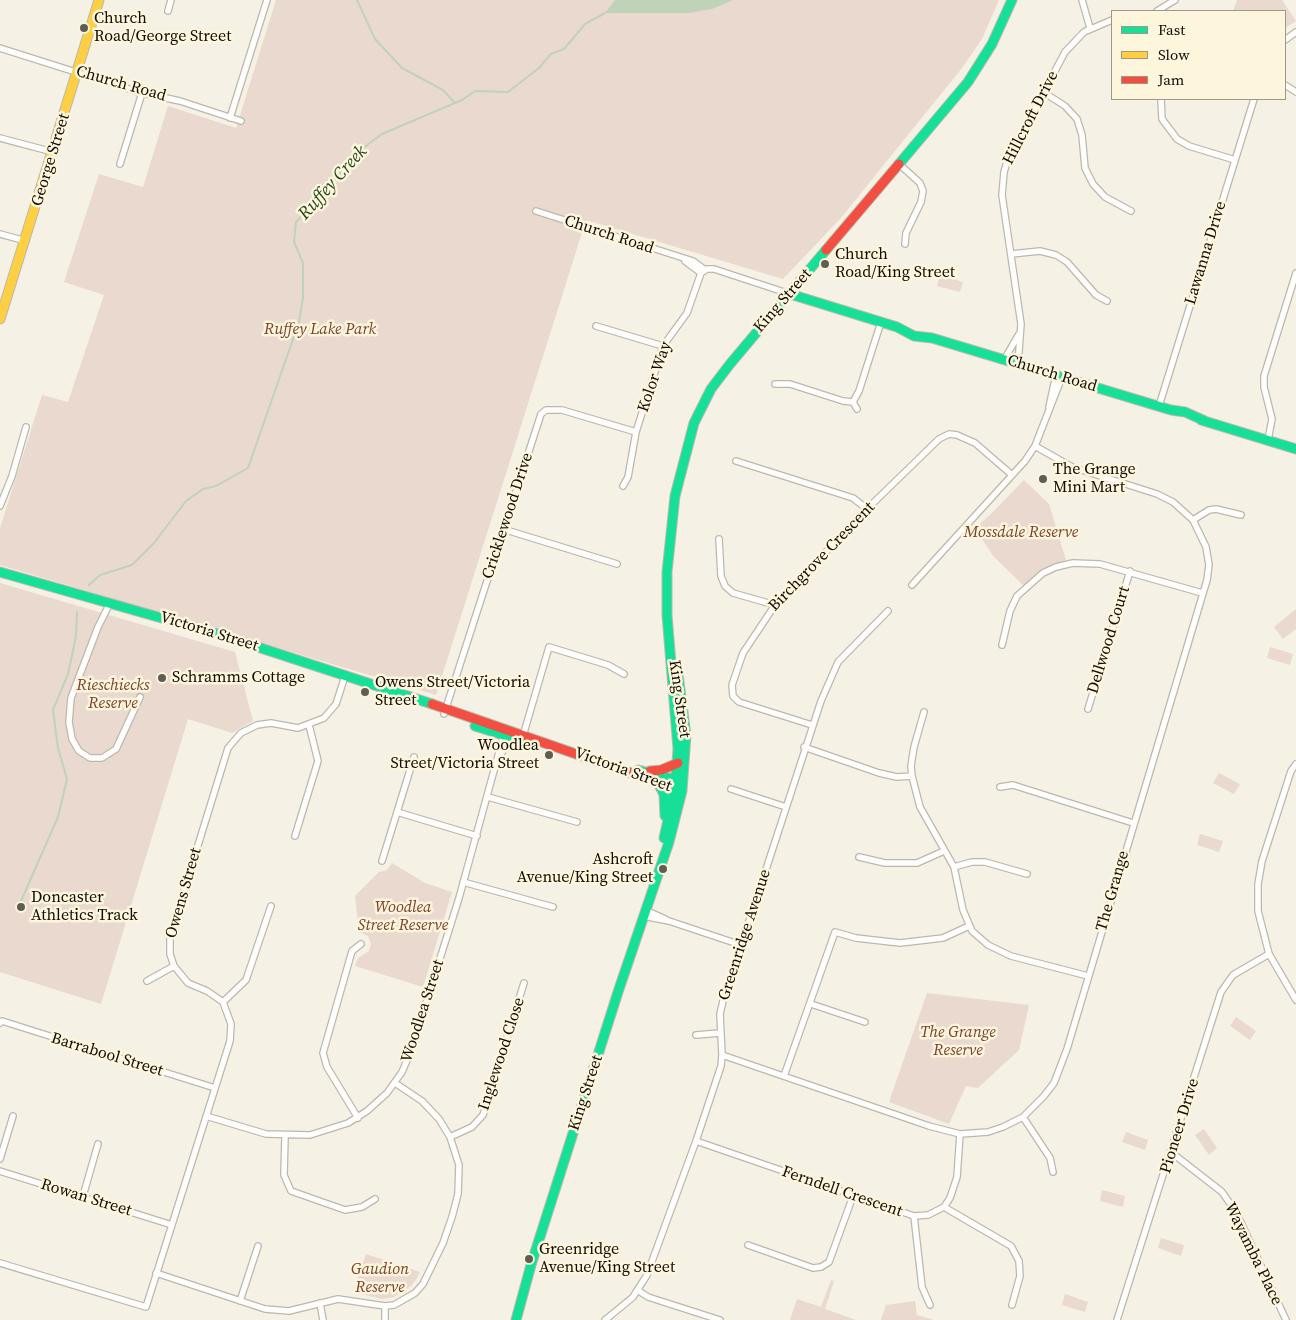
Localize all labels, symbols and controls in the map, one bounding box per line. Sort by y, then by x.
place label: Church Road/George Street [94,9,231,47]
legend [1111,10,1286,100]
text: Fast [1158,19,1185,40]
marker: Church Road/George Street [78,22,90,34]
text: Slow [1158,44,1190,65]
street label: Church Road [74,62,168,106]
street label: Hillcroft Drive [999,68,1063,168]
text: Jam [1158,69,1184,90]
street label: George Street [28,111,74,209]
water label: Ruffey Creek [294,141,372,225]
street label: Lawanna Drive [1181,199,1231,307]
street label: Church Road [562,212,656,258]
place label: Church Road/King Street [835,245,955,283]
marker: Church Road/King Street [819,258,831,270]
street label: King Street [750,265,816,337]
park label: Ruffey Lake Park [264,320,376,340]
street label: Kolor Way [634,339,676,415]
street label: Church Road [1005,351,1099,397]
street label: Cricklewood Drive [479,450,537,582]
place label: The Grange Mini Mart [1053,460,1136,498]
marker: The Grange Mini Mart [1037,473,1049,485]
street label: Birchgrove Crescent [765,498,879,616]
park label: Mossdale Reserve [964,523,1078,543]
street label: Dellwood Court [1084,584,1134,696]
street label: Victoria Street [158,608,260,656]
street label: King Street [664,659,694,739]
place label: Schramms Cottage [172,668,305,688]
marker: Schramms Cottage [156,672,168,684]
place label: Owens Street/Victoria Street [375,673,530,711]
park label: Rieschiecks Reserve [77,676,149,714]
marker: Owens Street/Victoria Street [359,686,371,698]
place label: Woodlea Street/Victoria Street [391,736,539,774]
street label: Victoria Street [572,744,674,796]
marker: Woodlea Street/Victoria Street [543,749,555,761]
street label: Owens Street [162,846,206,940]
street label: The Grange [1092,849,1134,933]
place label: Ashcroft Avenue/King Street [517,850,653,888]
marker: Ashcroft Avenue/King Street [657,863,669,875]
street label: Greenridge Avenue [715,867,775,1003]
place label: Doncaster Athletics Track [31,888,138,926]
park label: Woodlea Street Reserve [358,898,448,936]
marker: Doncaster Athletics Track [15,901,27,913]
street label: Woodlea Street [397,957,449,1065]
street label: Inglewood Close [475,995,529,1113]
park label: The Grange Reserve [920,1023,996,1061]
street label: Barrabool Street [49,1029,165,1081]
street label: King Street [565,1053,607,1133]
street label: Pioneer Drive [1156,1076,1204,1176]
street label: Ferndell Crescent [779,1162,905,1222]
street label: Rowan Street [38,1175,134,1221]
street label: Wayamba Place [1220,1199,1286,1309]
place label: Greenridge Avenue/King Street [539,1240,675,1278]
marker: Greenridge Avenue/King Street [523,1253,535,1265]
park label: Gaudion Reserve [351,1260,409,1298]

